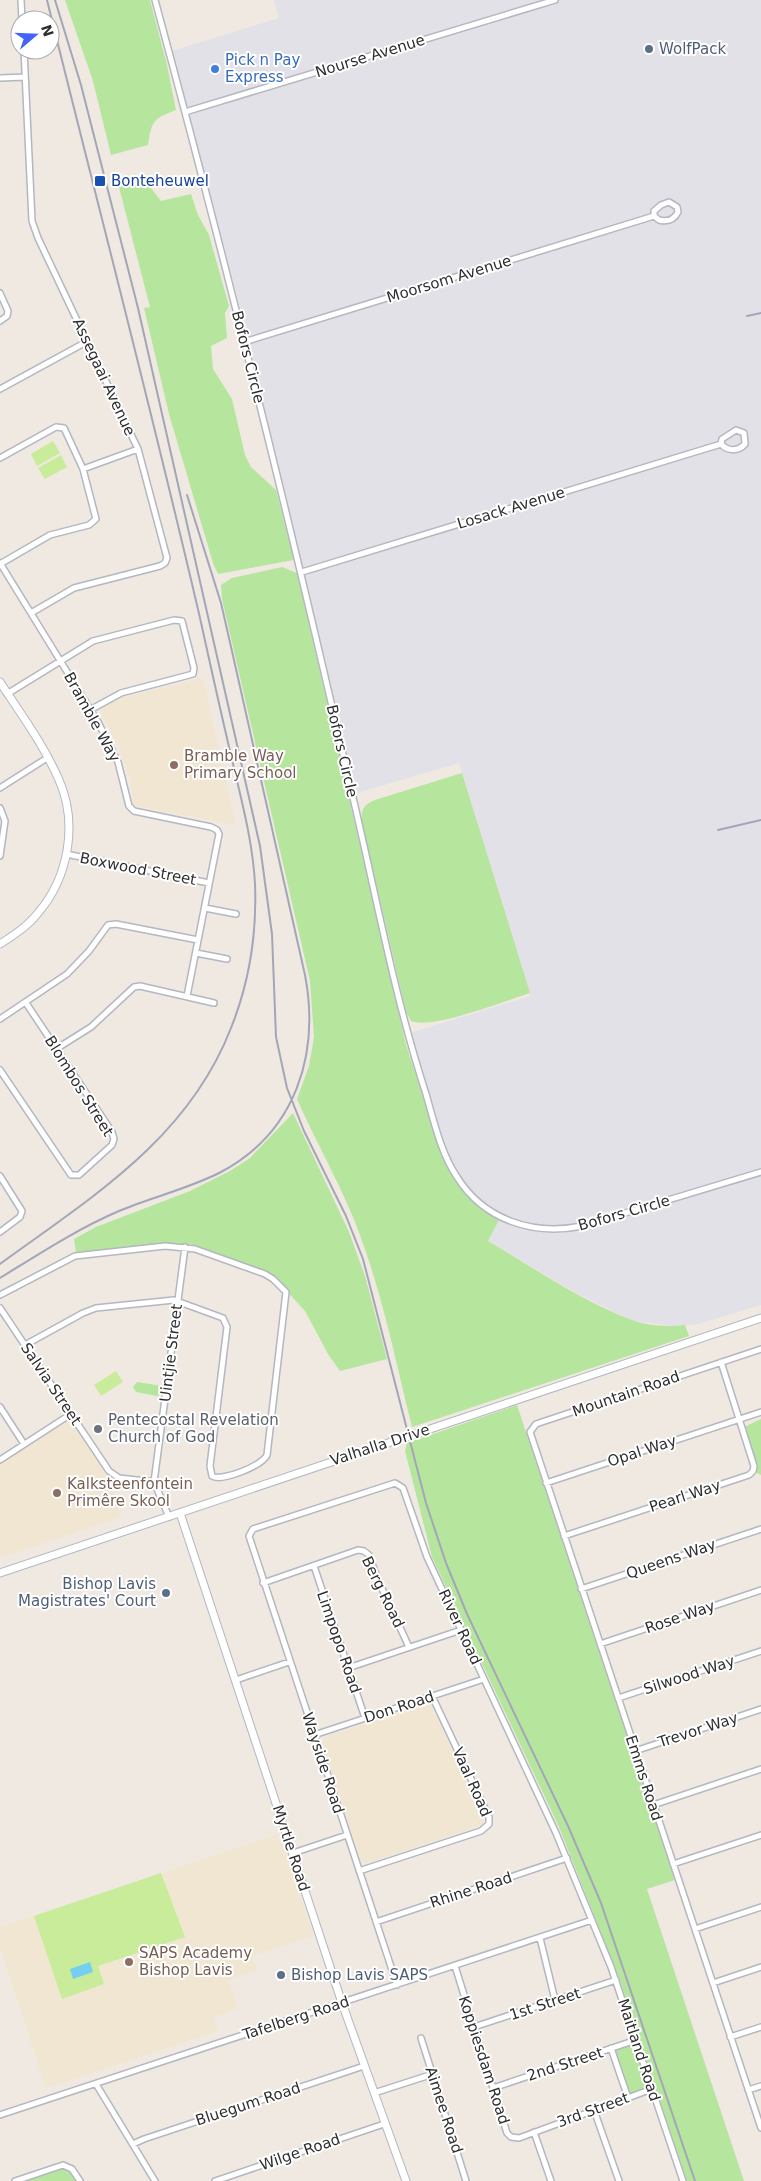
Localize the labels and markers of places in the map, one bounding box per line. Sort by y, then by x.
place label: WolfPack [659,40,726,58]
marker: WolfPack [643,43,655,55]
place label: Pick n Pay Express [225,51,300,86]
marker: Pick n Pay Express [209,63,221,75]
place label: Bonteheuwel [111,172,209,190]
marker: Bonteheuwel [93,174,107,188]
place label: Bramble Way Primary School [184,747,297,782]
marker: Bramble Way Primary School [168,759,180,771]
place label: Pentecostal Revelation Church of God [108,1411,279,1446]
marker: Pentecostal Revelation Church of God [92,1423,104,1435]
place label: Kalksteenfontein Primêre Skool [67,1475,193,1510]
marker: Kalksteenfontein Primêre Skool [51,1487,63,1499]
place label: Bishop Lavis Magistrates' Court [18,1575,156,1610]
marker: Bishop Lavis Magistrates' Court [160,1587,172,1599]
place label: SAPS Academy Bishop Lavis [139,1944,252,1979]
marker: SAPS Academy Bishop Lavis [123,1956,135,1968]
place label: Bishop Lavis SAPS [291,1966,428,1984]
marker: Bishop Lavis SAPS [275,1969,287,1981]

